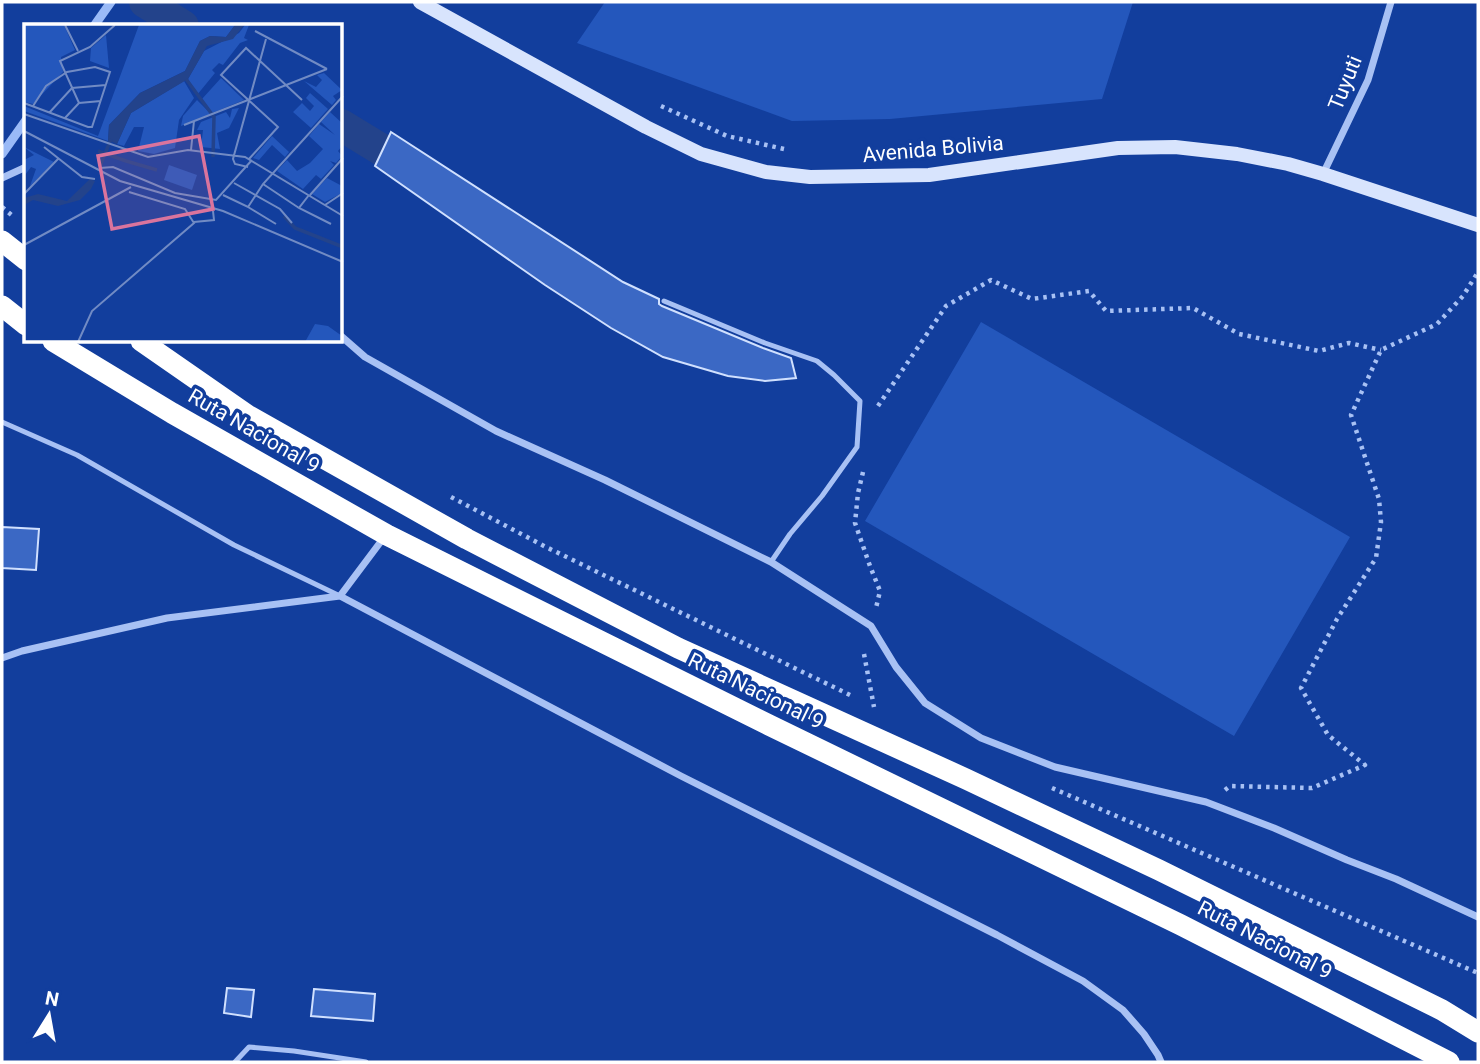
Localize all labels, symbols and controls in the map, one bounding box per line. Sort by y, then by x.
inset map [24,24,343,343]
street label: Tuyuti [1323,52,1367,114]
street label: Avenida Bolivia [861,131,1005,167]
street label: Ruta Nacional 9 [184,384,324,478]
street label: Ruta Nacional 9 [684,648,828,734]
street label: Ruta Nacional 9 [1194,896,1336,984]
north arrow [14,980,84,1050]
text: N [43,986,61,1011]

